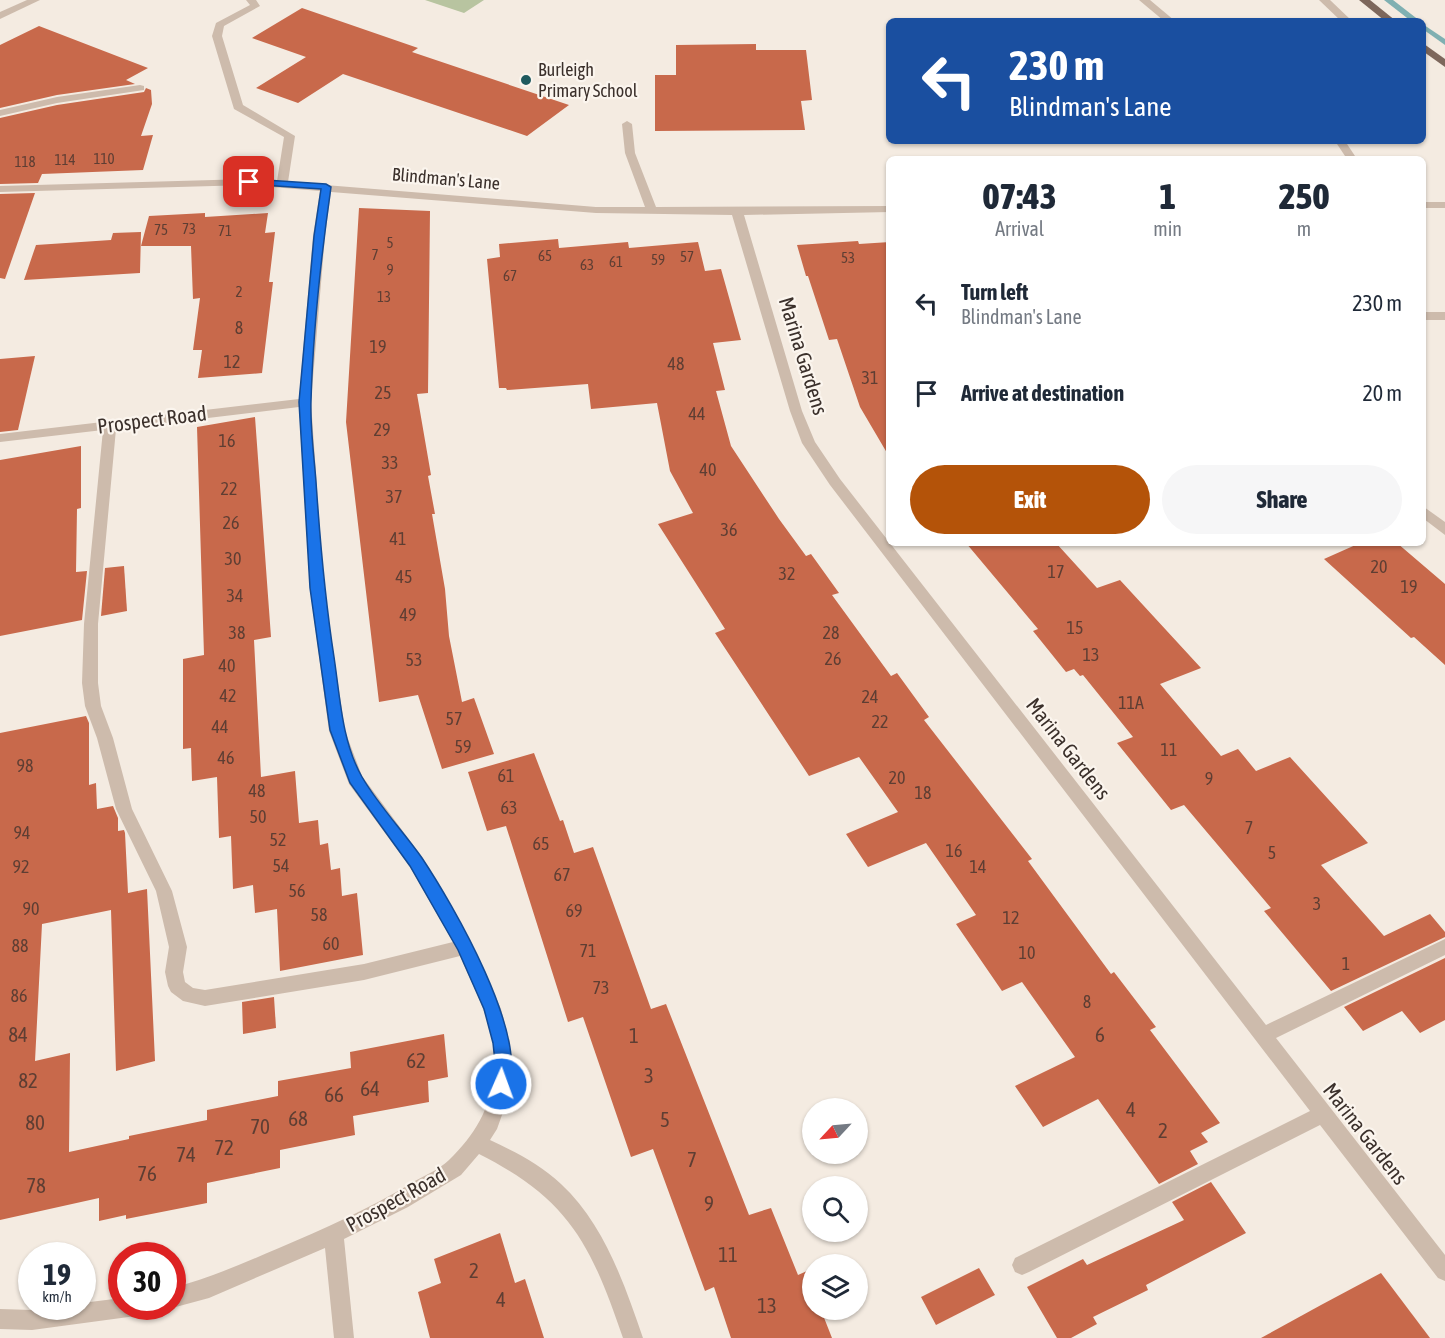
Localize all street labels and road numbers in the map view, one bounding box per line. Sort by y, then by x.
street label: Blindman's Lane [391,163,501,194]
street label: Marina Gardens [775,294,833,417]
street label: Prospect Road [96,400,208,438]
street label: Marina Gardens [1022,693,1116,804]
street label: Marina Gardens [1319,1078,1413,1189]
street label: Prospect Road [342,1162,449,1236]

